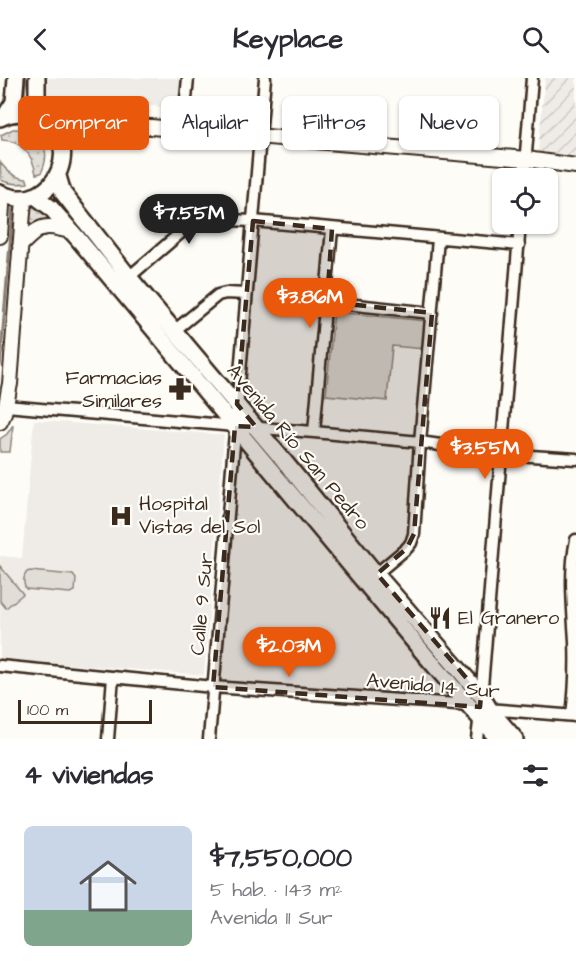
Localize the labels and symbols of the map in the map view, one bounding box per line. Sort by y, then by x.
pin: $7.55M [140,194,238,245]
pin: $3.86M [261,278,359,329]
street label: Avenida Río San Pedro [220,358,376,536]
place label: Farmacias Similares [65,364,162,415]
pharmacy icon: Farmacias Similares [167,376,193,402]
pin: $3.55M [436,429,534,480]
place label: Hospital Vistas del Sol [139,490,260,541]
hospital icon: Hospital Vistas del Sol [108,503,134,529]
street label: Calle 9 Sur [184,552,220,656]
place label: El Granero [458,604,559,632]
restaurant icon: El Granero [427,605,453,631]
pin: $2.03M [240,627,338,678]
street label: Avenida 14 Sur [365,666,501,706]
scale bar [18,697,152,724]

